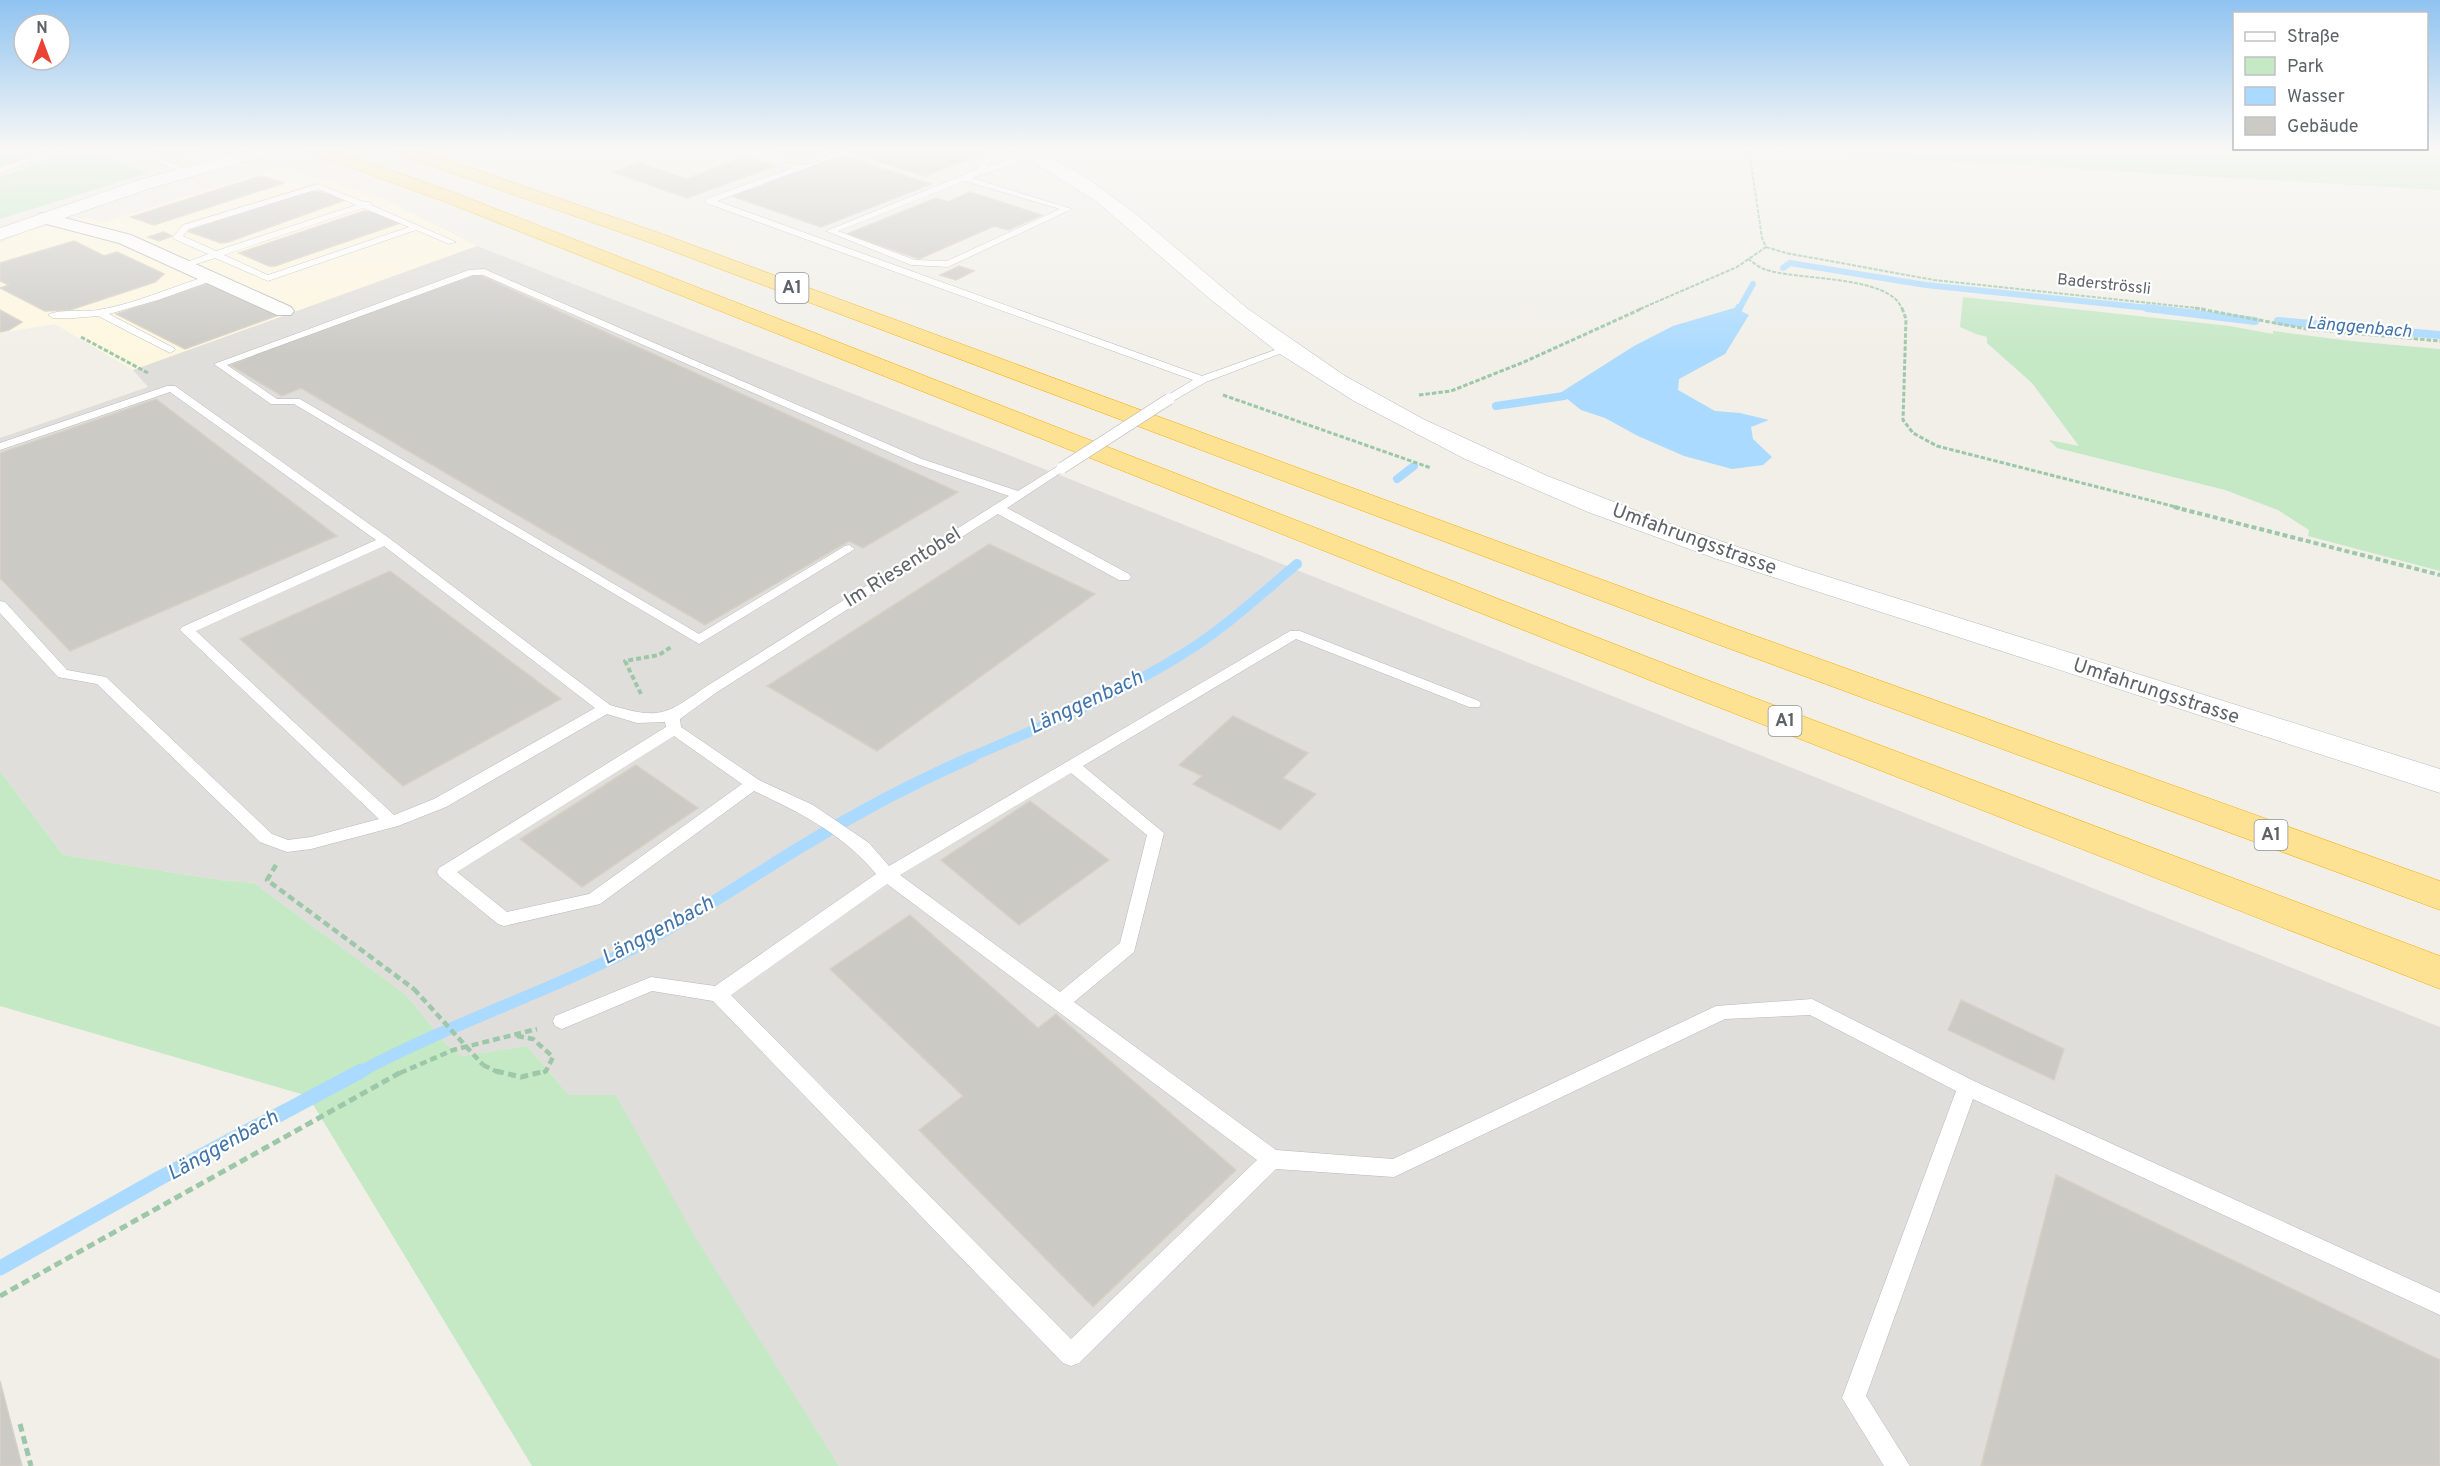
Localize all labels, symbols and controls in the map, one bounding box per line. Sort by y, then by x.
north arrow [12,12,72,72]
legend [2233,12,2428,150]
text: N [36,19,48,39]
text: Straße [2287,26,2339,49]
text: Park [2287,56,2324,79]
text: Wasser [2287,86,2345,109]
text: Gebäude [2287,116,2359,139]
street label: Baderströssli [2056,270,2152,300]
road number: A1 [776,273,808,303]
water label: Länggenbach [2306,312,2413,344]
street label: Umfahrungsstrasse [1608,498,1780,582]
street label: Im Riesentobel [840,522,966,614]
street label: Umfahrungsstrasse [2069,653,2243,731]
water label: Länggenbach [1025,665,1148,741]
road number: A1 [1768,706,1802,736]
road number: A1 [2254,820,2288,850]
water label: Länggenbach [597,890,719,972]
water label: Länggenbach [163,1104,284,1188]

